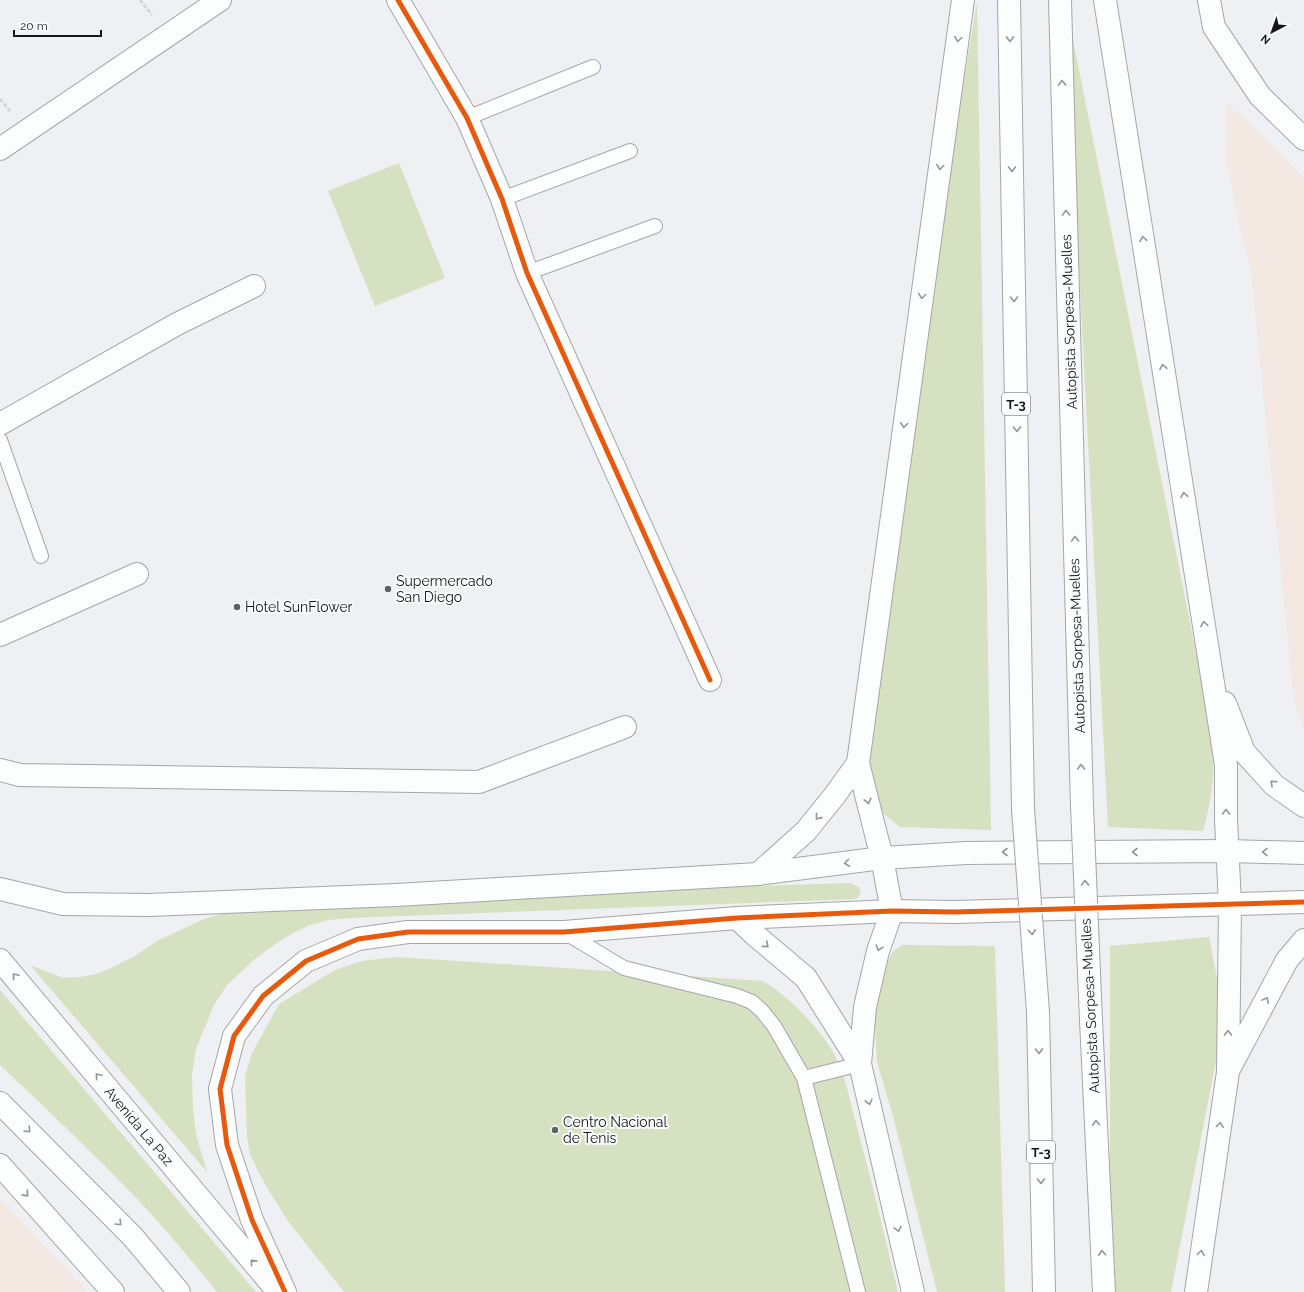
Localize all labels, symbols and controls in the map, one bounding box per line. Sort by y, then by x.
scale bar [14,12,101,38]
north arrow [1252,12,1292,52]
text: 20 m [20,19,48,33]
text: N [1258,32,1273,47]
one-way arrow [954,36,963,42]
one-way arrow [1006,36,1014,42]
one-way arrow [1058,80,1066,86]
one-way arrow [936,164,945,170]
one-way arrow [1008,166,1016,172]
one-way arrow [1061,210,1070,216]
street label: Autopista Sorpesa-Muelles [1058,234,1080,410]
one-way arrow [1139,236,1148,242]
one-way arrow [918,293,927,299]
one-way arrow [1010,296,1019,302]
one-way arrow [1159,364,1168,370]
road number: T-3 [1002,393,1030,415]
one-way arrow [900,422,909,428]
one-way arrow [1013,426,1021,432]
one-way arrow [1180,492,1188,499]
one-way arrow [1070,536,1079,542]
street label: Autopista Sorpesa-Muelles [1066,558,1088,734]
place label: Supermercado San Diego [396,573,493,605]
marker: Supermercado San Diego [383,584,393,594]
place label: Hotel SunFlower [245,599,353,615]
marker: Hotel SunFlower [232,602,242,612]
one-way arrow [1200,621,1209,627]
one-way arrow [1077,764,1085,770]
one-way arrow [1270,780,1278,788]
one-way arrow [863,797,871,804]
one-way arrow [1222,809,1230,815]
one-way arrow [815,812,822,819]
one-way arrow [1002,848,1008,856]
one-way arrow [1132,848,1138,856]
one-way arrow [1262,848,1268,856]
one-way arrow [844,858,851,867]
one-way arrow [1081,880,1089,886]
street label: Autopista Sorpesa-Muelles [1077,918,1103,1094]
one-way arrow [1028,929,1037,935]
one-way arrow [761,940,769,947]
one-way arrow [875,944,884,951]
one-way arrow [12,974,19,981]
one-way arrow [1261,997,1268,1004]
one-way arrow [1224,1030,1232,1036]
one-way arrow [1034,1048,1043,1054]
one-way arrow [95,1074,102,1081]
street label: Avenida La Paz [101,1083,177,1169]
one-way arrow [864,1098,873,1105]
place label: Centro Nacional de Tenis [563,1114,667,1146]
one-way arrow [1091,1120,1100,1126]
one-way arrow [1215,1122,1224,1128]
one-way arrow [23,1125,31,1133]
marker: Centro Nacional de Tenis [550,1125,560,1135]
road number: T-3 [1027,1141,1055,1163]
one-way arrow [1037,1178,1046,1184]
one-way arrow [21,1189,29,1197]
one-way arrow [114,1218,121,1226]
one-way arrow [894,1226,902,1232]
one-way arrow [1098,1250,1106,1256]
one-way arrow [1196,1250,1205,1256]
one-way arrow [250,1259,257,1267]

